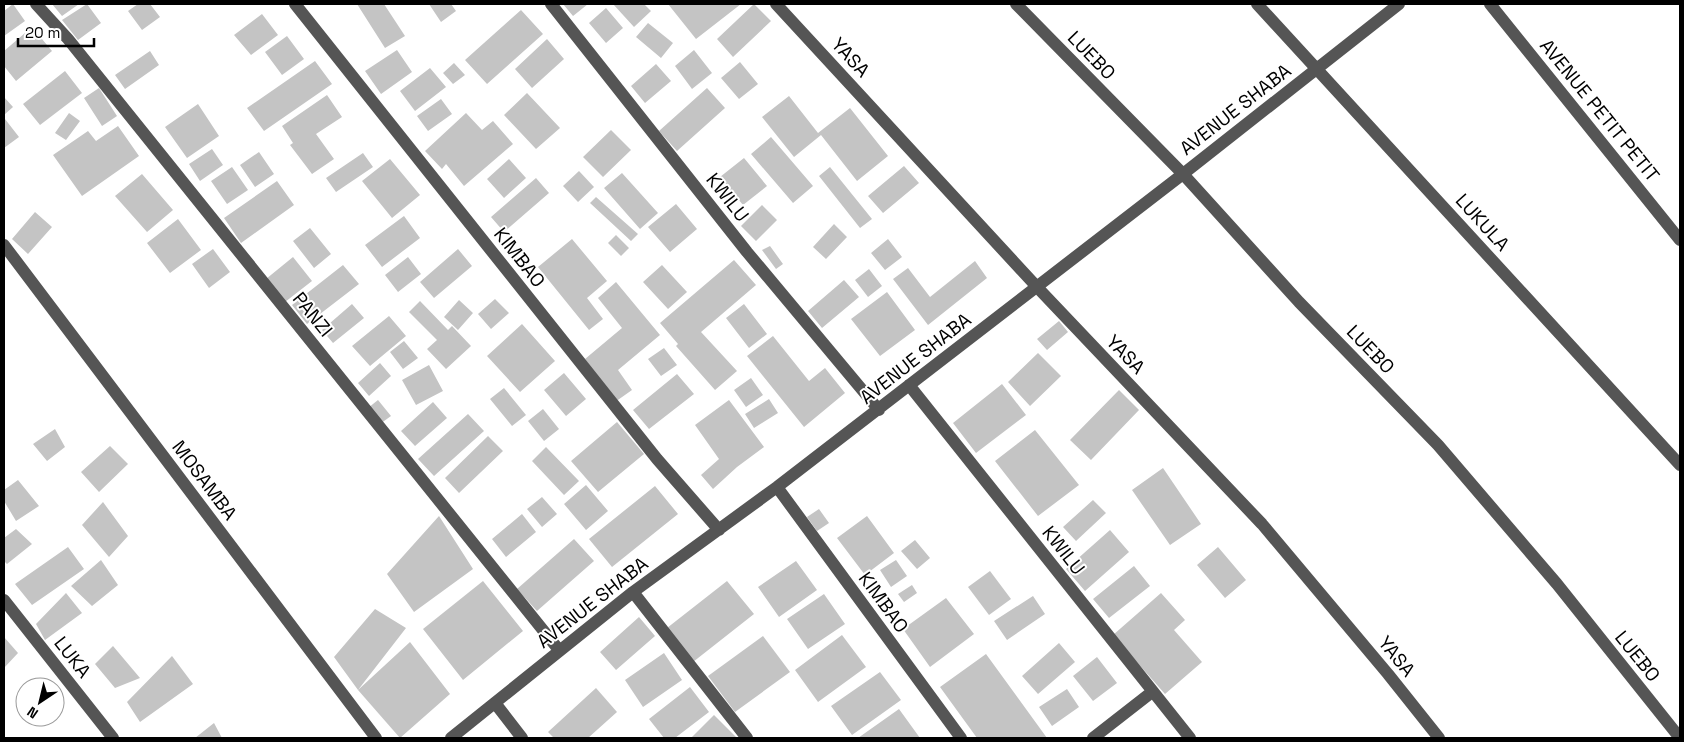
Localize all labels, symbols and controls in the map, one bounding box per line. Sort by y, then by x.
scale bar [18,15,94,47]
text: 20 m [25,23,60,42]
street label: LUEBO [1062,26,1121,85]
street label: YASA [826,32,875,83]
street label: AVENUE PETIT PETIT [1534,34,1665,187]
street label: AVENUE SHABA [1175,58,1296,161]
street label: KWILU [701,168,755,227]
street label: LUKULA [1450,188,1515,256]
street label: KIMBAO [488,222,551,292]
street label: PANZI [287,287,338,342]
street label: AVENUE SHABA [855,307,976,410]
street label: LUEBO [1341,320,1400,379]
street label: YASA [1101,329,1150,379]
street label: MOSAMBA [166,435,243,525]
street label: KWILU [1037,521,1091,580]
street label: AVENUE SHABA [532,551,653,654]
street label: KIMBAO [853,567,914,638]
street label: LUEBO [1609,626,1666,687]
street label: LUKA [48,631,97,683]
street label: YASA [1373,631,1421,682]
north arrow [15,677,65,727]
text: N [24,703,42,723]

